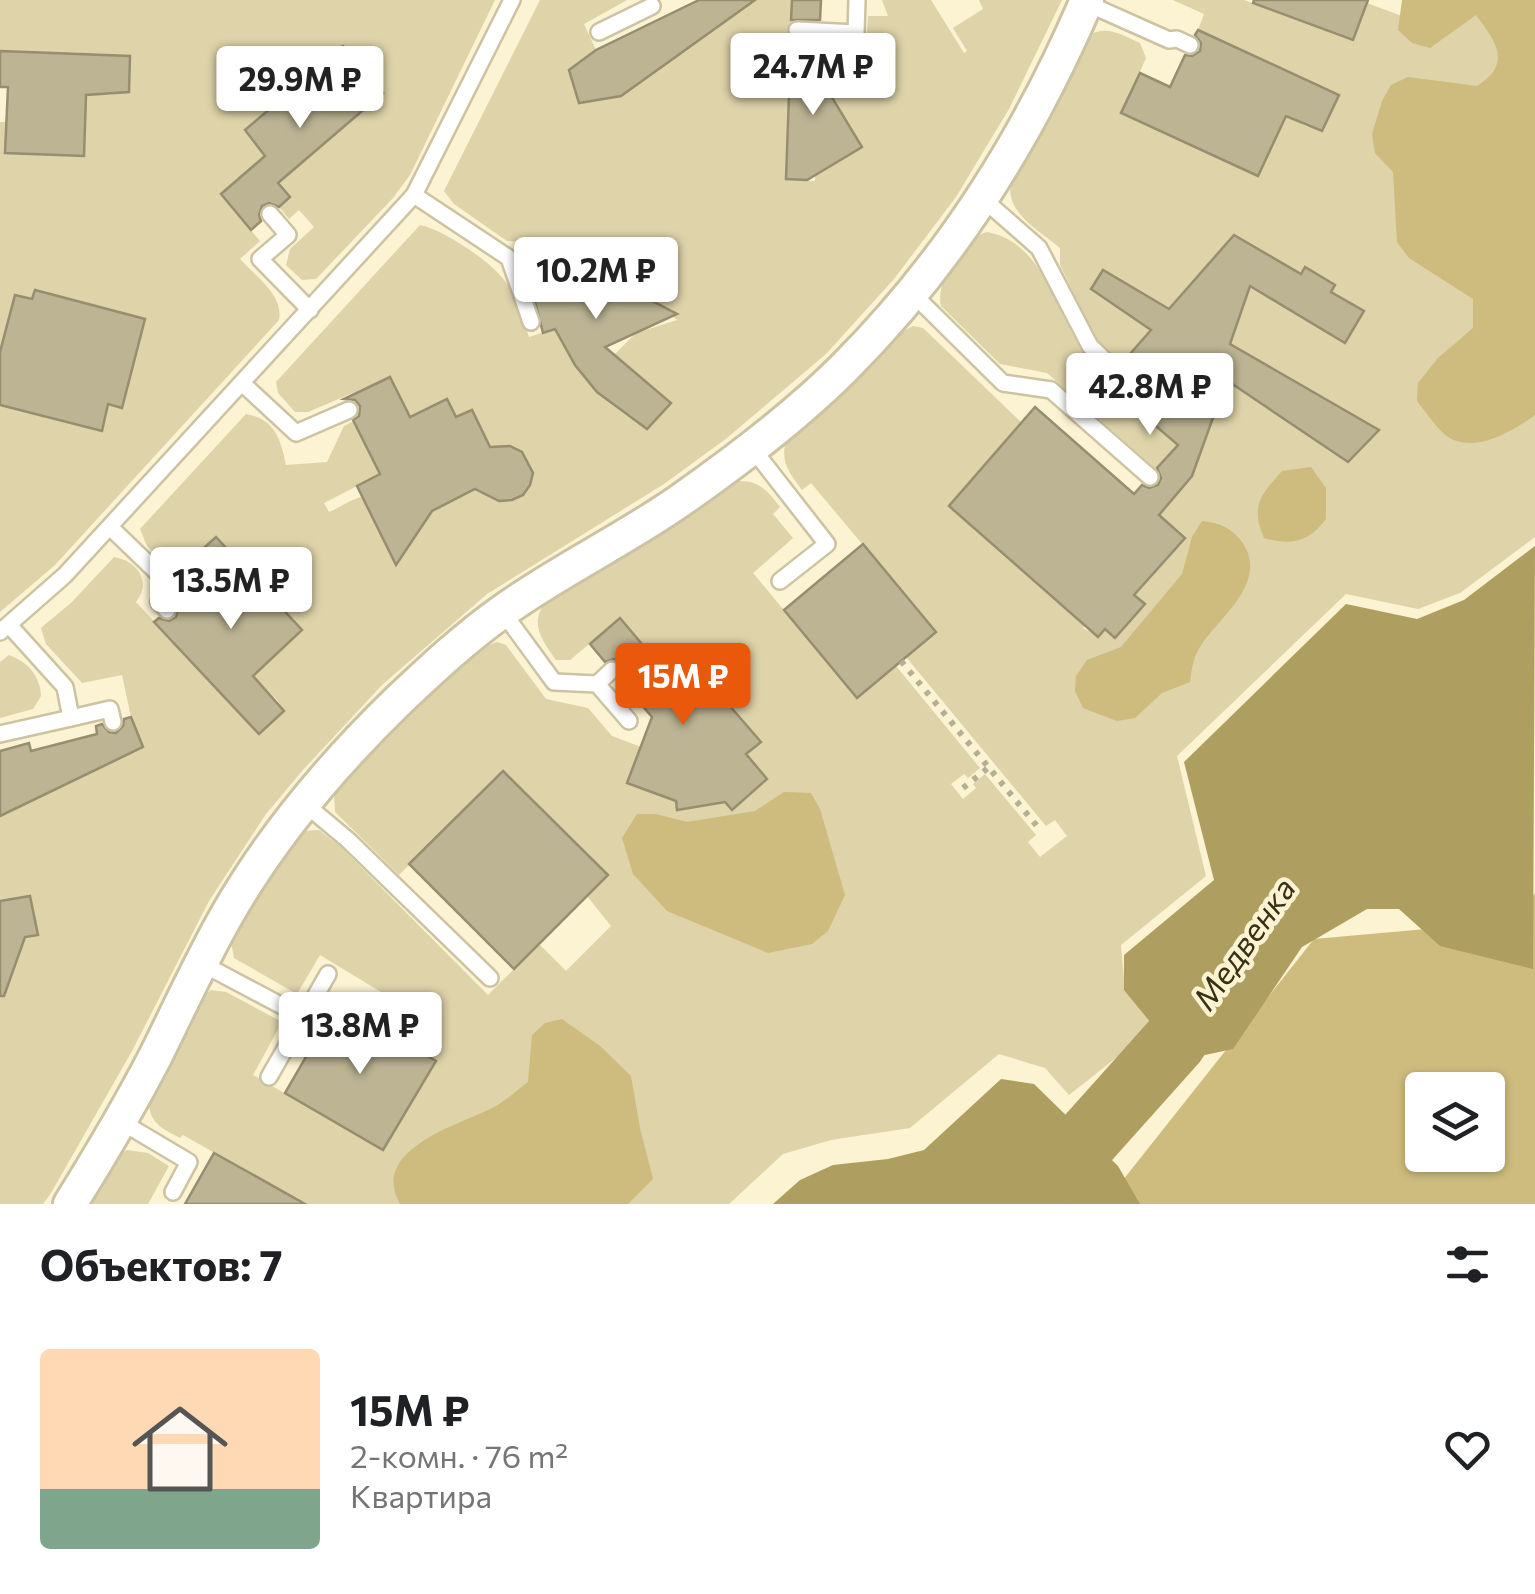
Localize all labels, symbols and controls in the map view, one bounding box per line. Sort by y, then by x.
pin: 24.7M ₽ [721,33,905,118]
text: 24.7M ₽ [752,45,874,85]
pin: 29.9M ₽ [208,46,392,131]
text: 29.9M ₽ [238,58,362,98]
pin: 10.2M ₽ [504,237,688,322]
text: 10.2M ₽ [536,249,656,289]
pin: 42.8M ₽ [1058,353,1242,438]
text: 42.8M ₽ [1088,365,1212,405]
pin: 13.5M ₽ [139,547,323,632]
text: 13.5M ₽ [172,559,290,599]
pin: 15M ₽ [613,643,753,728]
text: 15M ₽ [637,655,729,695]
water label: Медвенка [1183,869,1303,1017]
pin: 13.8M ₽ [268,992,452,1077]
text: 13.8M ₽ [301,1004,419,1044]
map controls [1405,1072,1505,1172]
button: layers [1405,1072,1505,1172]
icon: filters [1440,1237,1495,1292]
text: Объектов: 7 [40,1238,283,1290]
text: 15M ₽ [350,1383,470,1435]
icon: home [120,1389,240,1509]
icon: heart [1440,1422,1495,1477]
text: 2-комн. · 76 m² [350,1435,568,1475]
text: Квартира [350,1475,492,1515]

